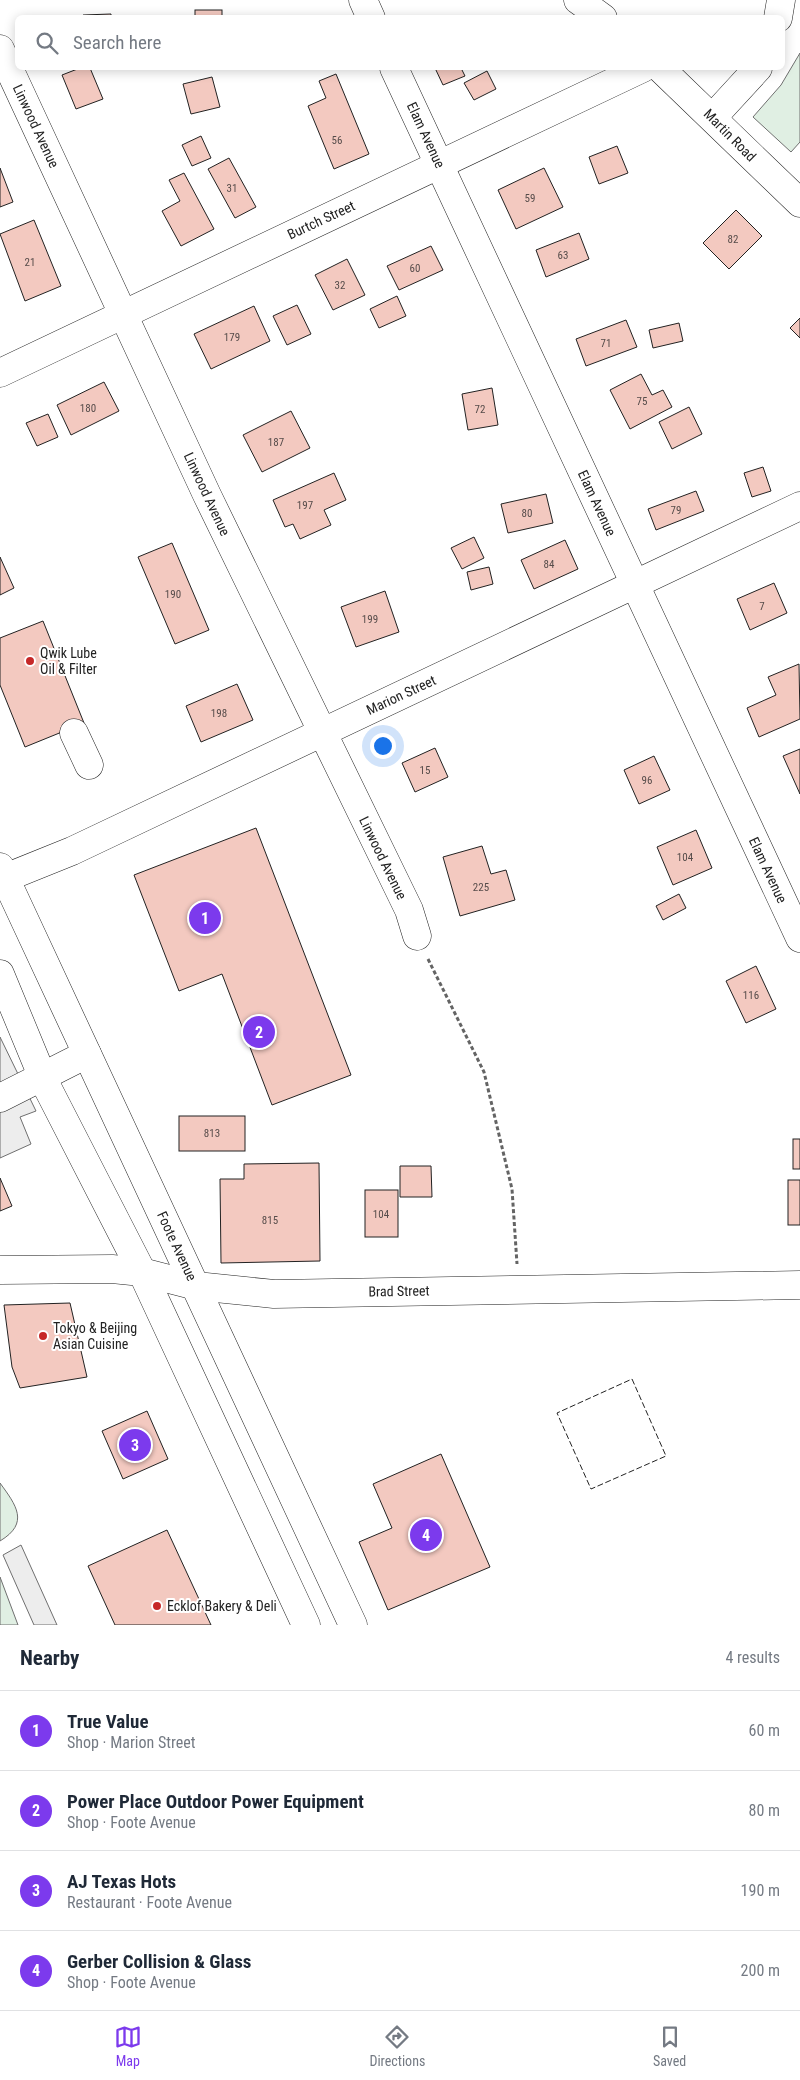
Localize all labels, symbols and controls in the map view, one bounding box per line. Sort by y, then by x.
search box [15,15,785,70]
icon: search [33,29,61,57]
text: Search here [73,31,161,54]
street label: Linwood Avenue [10,82,63,171]
street label: Elam Avenue [404,99,448,171]
street label: Martin Road [701,106,759,164]
house number: 56 [332,134,342,147]
house number: 31 [227,182,237,195]
house number: 59 [525,192,535,205]
street label: Burtch Street [285,197,357,243]
house number: 82 [728,233,738,246]
house number: 63 [558,249,568,262]
house number: 21 [25,256,35,269]
house number: 60 [410,262,420,275]
house number: 32 [335,279,345,292]
house number: 179 [224,331,240,344]
house number: 71 [601,337,611,350]
house number: 75 [637,395,647,408]
house number: 180 [80,402,96,415]
house number: 72 [475,403,485,416]
house number: 187 [268,436,284,449]
street label: Linwood Avenue [181,450,234,539]
street label: Elam Avenue [575,467,619,539]
house number: 197 [297,499,313,512]
house number: 79 [671,504,681,517]
house number: 80 [522,507,532,520]
house number: 84 [544,558,555,571]
house number: 190 [165,588,181,601]
house number: 7 [759,600,765,613]
house number: 199 [362,613,378,626]
place label: Qwik Lube Oil & Filter [40,645,97,677]
marker: Qwik Lube Oil & Filter [24,655,36,667]
street label: Marion Street [364,672,438,718]
house number: 198 [211,707,227,720]
your location [370,733,396,759]
house number: 15 [420,764,430,777]
house number: 96 [642,774,652,787]
street label: Linwood Avenue [356,814,410,902]
street label: Elam Avenue [746,834,790,906]
house number: 104 [677,851,694,864]
house number: 225 [473,881,489,894]
pin: 1 [189,899,221,937]
house number: 116 [743,989,759,1002]
pin: 2 [243,1013,275,1051]
house number: 813 [204,1127,220,1140]
house number: 104 [373,1208,390,1221]
street label: Foote Avenue [154,1209,200,1284]
house number: 815 [262,1214,278,1227]
street label: Brad Street [368,1282,430,1300]
place label: Tokyo & Beijing Asian Cuisine [53,1320,137,1352]
marker: Tokyo & Beijing Asian Cuisine [37,1330,49,1342]
pin: 3 [119,1426,151,1464]
pin: 4 [410,1516,442,1554]
place label: Ecklof Bakery & Deli [167,1598,277,1614]
marker: Ecklof Bakery & Deli [151,1600,163,1612]
text: Nearby [20,1646,79,1670]
text: 4 results [725,1648,780,1667]
text: True Value [67,1710,149,1733]
text: 1 [32,1721,40,1740]
text: 60 m [748,1721,780,1740]
text: Shop · Marion Street [67,1733,195,1752]
text: Power Place Outdoor Power Equipment [67,1790,364,1813]
text: 2 [32,1801,40,1820]
text: 80 m [748,1801,780,1820]
text: Shop · Foote Avenue [67,1813,196,1832]
text: AJ Texas Hots [67,1870,176,1893]
text: 3 [32,1881,40,1900]
text: 190 m [741,1881,780,1900]
text: Restaurant · Foote Avenue [67,1893,232,1912]
text: Gerber Collision & Glass [67,1950,251,1973]
text: 4 [32,1961,40,1980]
text: 200 m [741,1961,780,1980]
text: Shop · Foote Avenue [67,1973,196,1992]
tab: Map [114,2023,142,2069]
tab: Directions [369,2023,425,2069]
tab: Saved [653,2023,686,2069]

